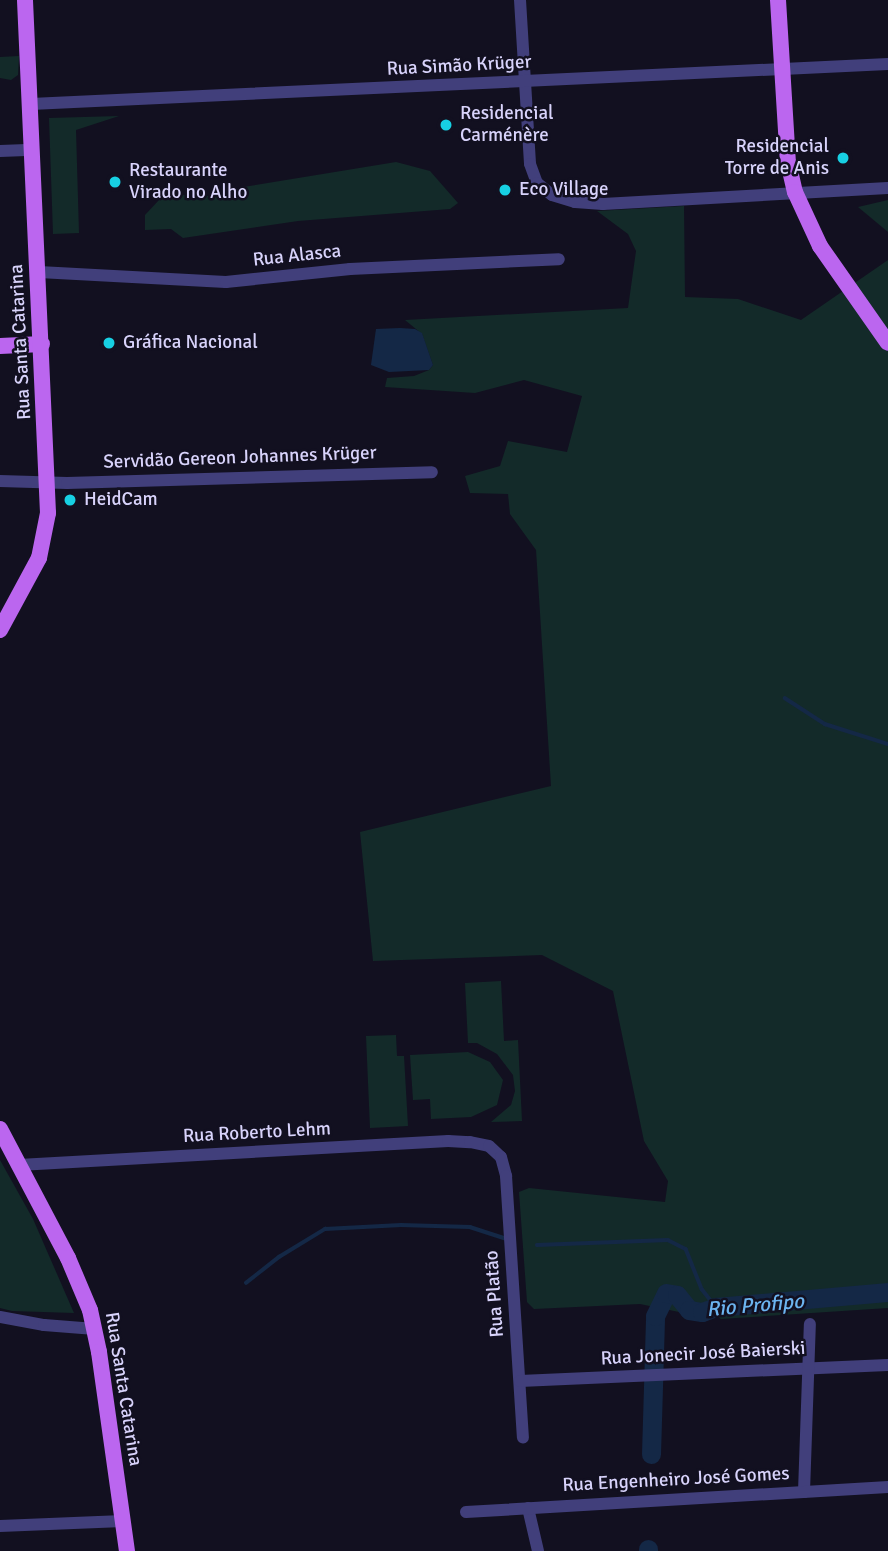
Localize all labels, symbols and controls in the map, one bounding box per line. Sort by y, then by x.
street label: Rua Simão Krüger [386,51,532,81]
place label: Residencial Carménère [460,103,554,147]
marker: Residencial Carménère [438,117,454,133]
place label: Residencial Torre de Anis [725,136,829,180]
marker: Residencial Torre de Anis [835,150,851,166]
place label: Restaurante Virado no Alho [129,160,247,204]
marker: Restaurante Virado no Alho [107,174,123,190]
place label: Eco Village [519,179,609,201]
marker: Eco Village [497,182,513,198]
street label: Rua Alasca [252,240,342,272]
street label: Rua Santa Catarina [6,264,36,420]
place label: Gráfica Nacional [123,332,258,354]
marker: Gráfica Nacional [101,335,117,351]
street label: Servidão Gereon Johannes Krüger [103,442,377,474]
place label: HeidCam [84,489,158,511]
marker: HeidCam [62,492,78,508]
street label: Rua Roberto Lehm [182,1118,332,1148]
street label: Rua Platão [481,1250,509,1338]
water label: Rio Profipo [705,1288,805,1322]
street label: Rua Santa Catarina [100,1310,146,1468]
street label: Rua Jonecir José Baierski [600,1337,806,1371]
street label: Rua Engenheiro José Gomes [562,1463,790,1497]

